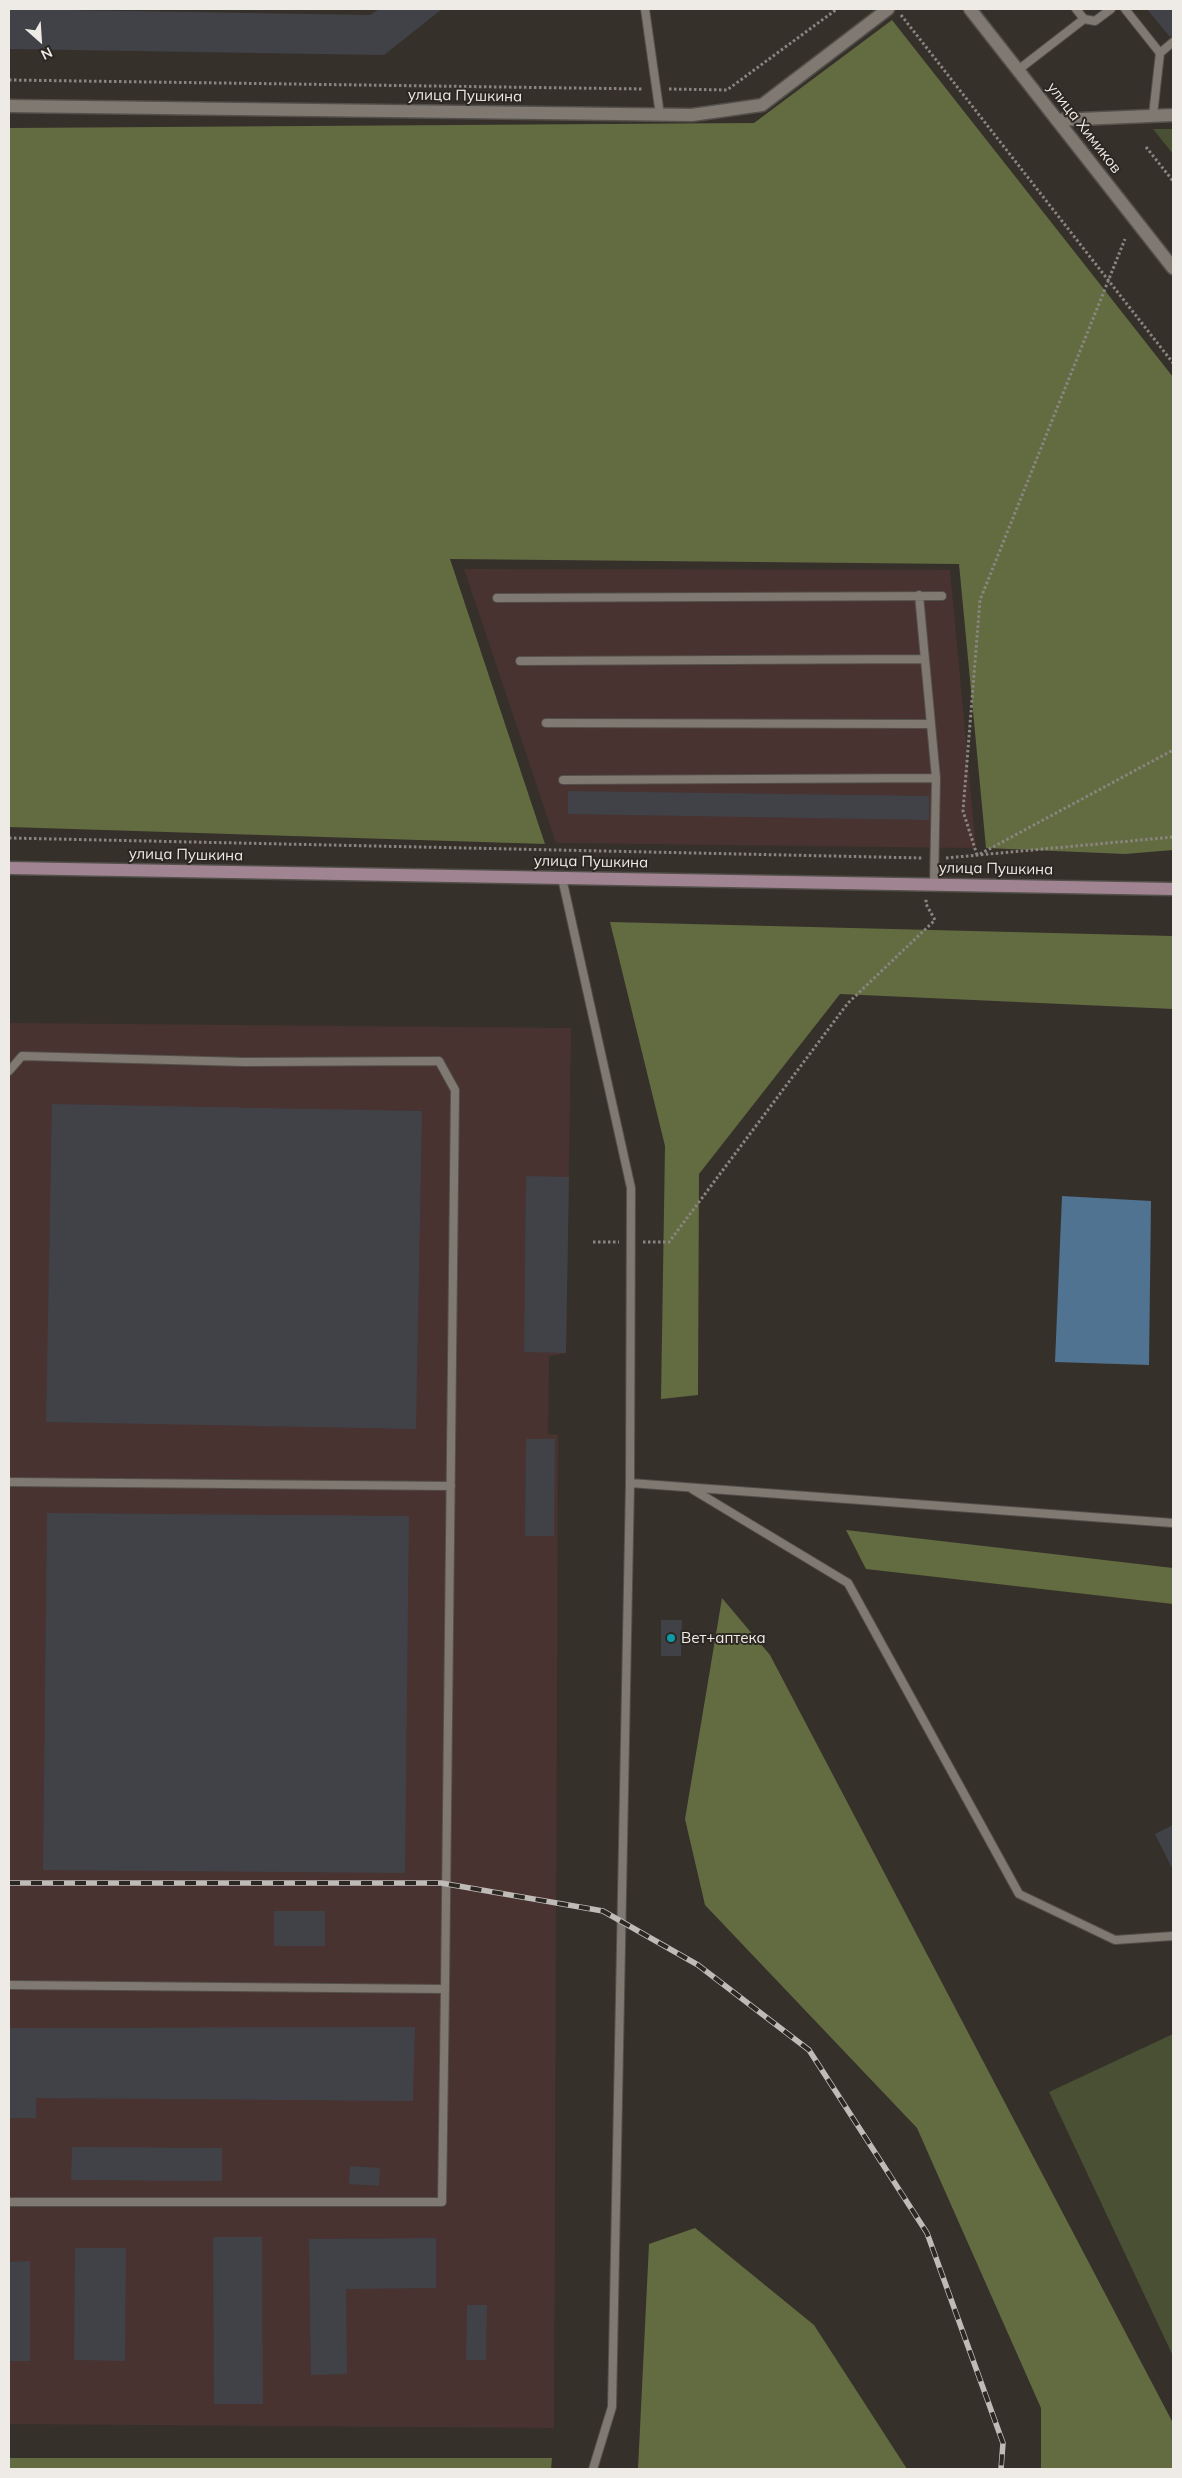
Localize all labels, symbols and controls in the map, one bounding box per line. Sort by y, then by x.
north arrow [15,15,65,65]
text: N [38,43,55,64]
street label: улица Химиков [1043,79,1125,177]
street label: улица Пушкина [408,86,522,106]
street label: улица Пушкина [129,845,243,865]
street label: улица Пушкина [534,852,648,872]
street label: улица Пушкина [939,859,1053,879]
place label: Вет+аптека [681,1629,766,1647]
marker: Вет+аптека [665,1632,677,1644]

